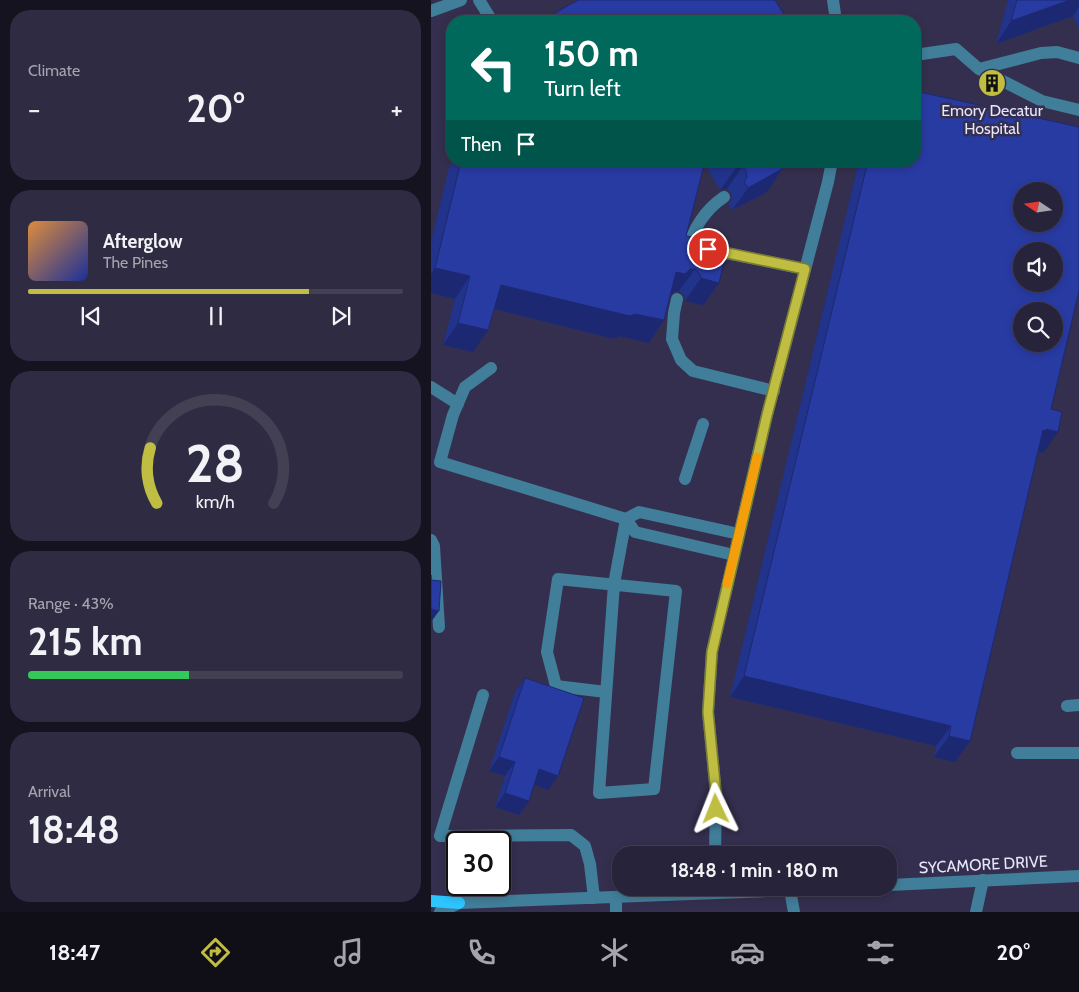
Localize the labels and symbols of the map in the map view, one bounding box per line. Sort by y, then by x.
building icon: Emory Decatur Hospital [977,68,1007,98]
place label: Emory Decatur Hospital [941,101,1044,138]
north arrow [1013,182,1063,232]
pin [687,228,729,270]
position arrow [689,782,741,834]
speed limit sign: 30 [446,831,511,896]
street label: SYCAMORE DRIVE [918,852,1048,877]

